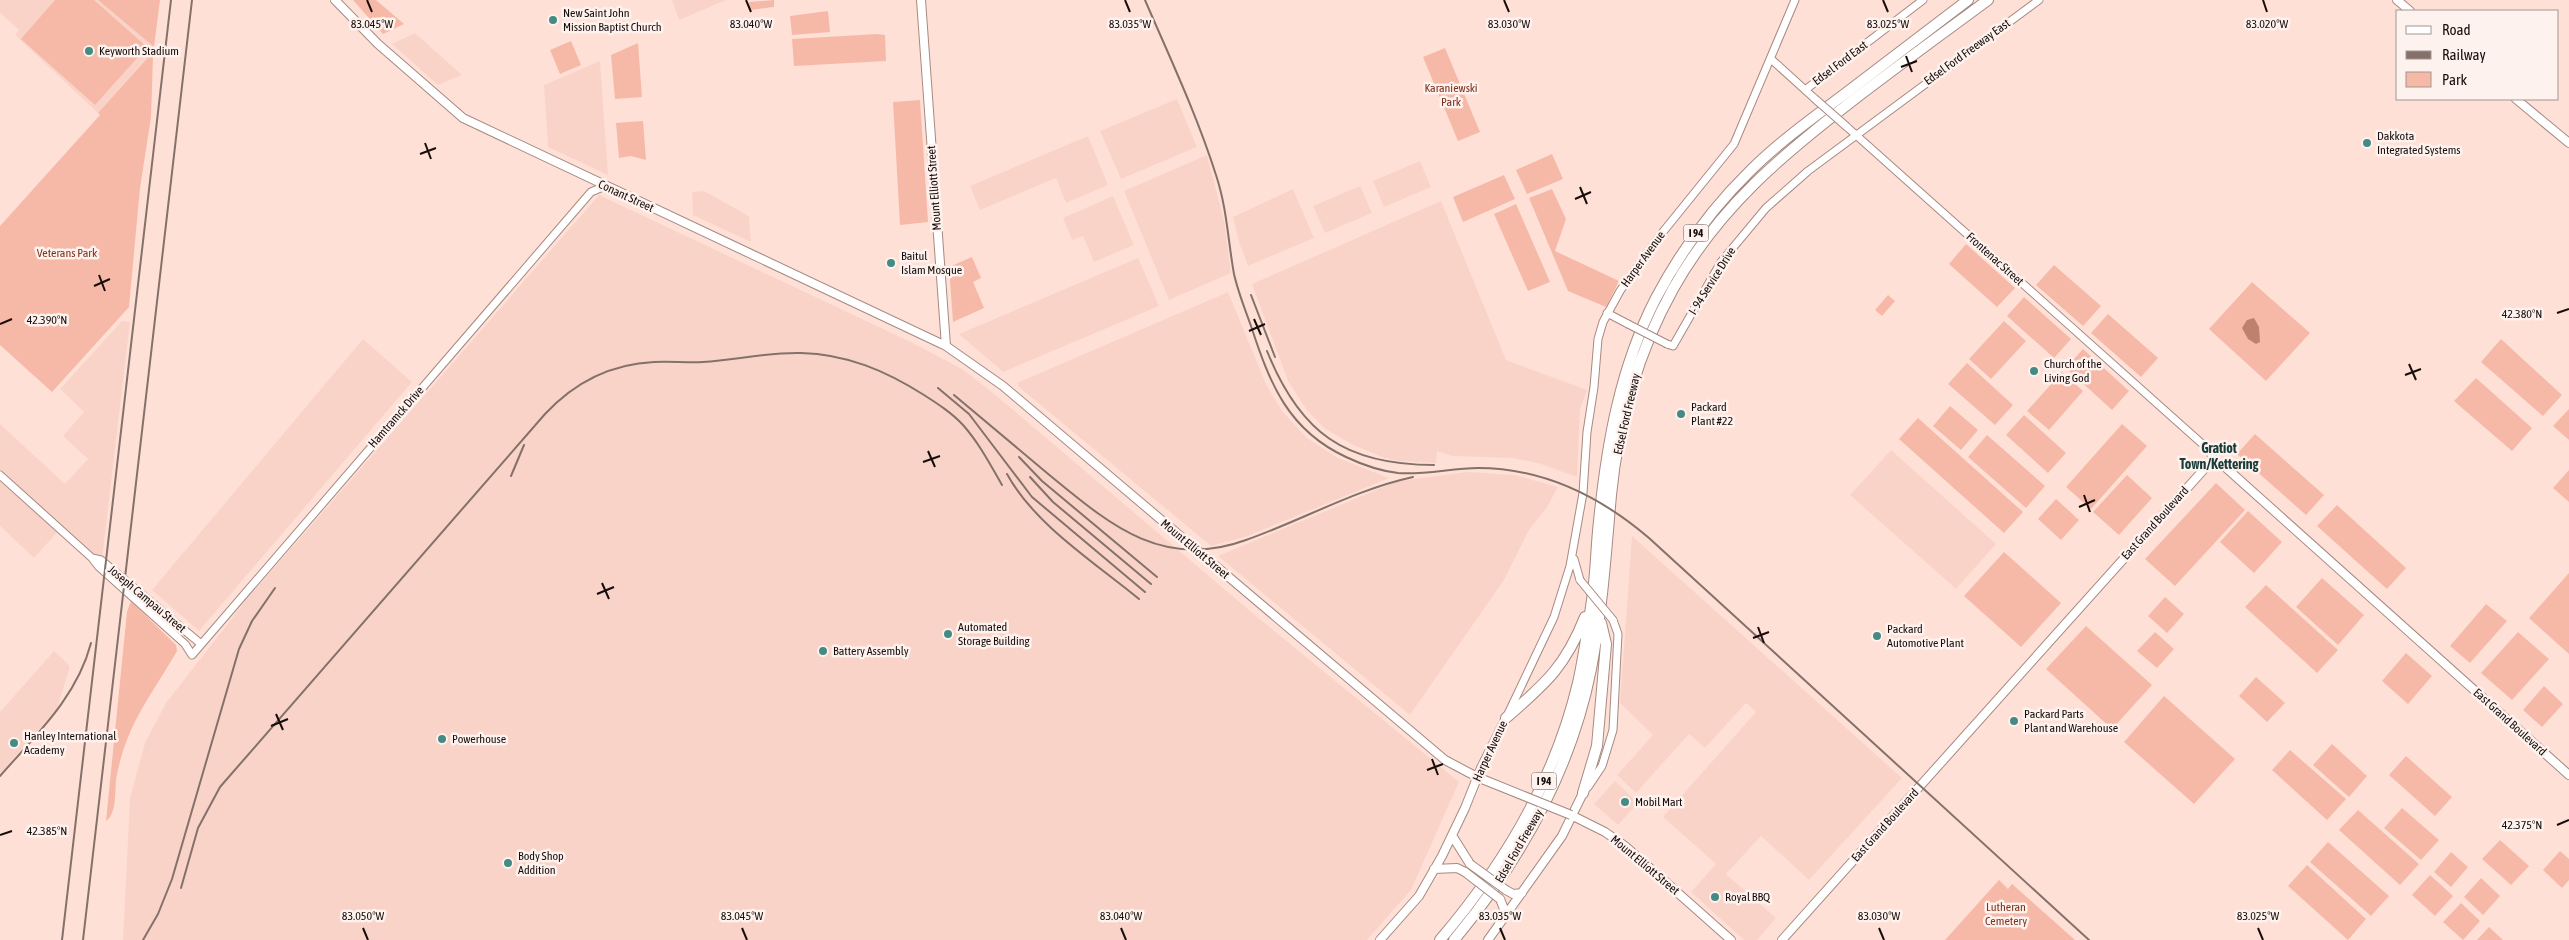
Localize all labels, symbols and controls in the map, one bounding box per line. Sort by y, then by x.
place label: New Saint John Mission Baptist Church [563,6,661,34]
legend [2396,10,2559,100]
marker: New Saint John Mission Baptist Church [547,14,559,26]
street label: Edsel Ford Freeway East [1921,16,2013,88]
text: 83.045°W [351,17,393,31]
text: 83.040°W [730,17,772,31]
text: 83.035°W [1109,17,1151,31]
text: 83.030°W [1488,17,1530,31]
text: 83.025°W [1867,17,1909,31]
text: 83.020°W [2246,17,2288,31]
text: Road [2442,21,2471,38]
street label: Edsel Ford East [1810,38,1871,88]
place label: Keyworth Stadium [99,44,179,58]
marker: Keyworth Stadium [83,45,95,57]
text: Railway [2442,46,2486,63]
text: Park [2442,71,2467,88]
park label: Karaniewski Park [1424,81,1478,109]
place label: Dakkota Integrated Systems [2377,129,2461,157]
marker: Dakkota Integrated Systems [2361,137,2373,149]
street label: Mount Elliott Street [924,144,944,231]
street label: Conant Street [596,177,656,215]
road number: I 94 [1684,224,1708,242]
street label: Harper Avenue [1618,228,1668,290]
street label: Frontenac Street [1963,230,2027,289]
street label: I- 94 Service Drive [1686,245,1738,317]
park label: Veterans Park [37,246,98,260]
place label: Baitul Islam Mosque [901,249,962,277]
marker: Baitul Islam Mosque [885,257,897,269]
text: 42.380°N [2502,307,2542,321]
text: 42.390°N [27,313,67,327]
place label: Church of the Living God [2044,357,2102,385]
marker: Church of the Living God [2028,365,2040,377]
street label: Edsel Ford Freeway [1611,372,1643,456]
street label: Hamtramck Drive [366,383,426,451]
place label: Packard Plant #22 [1691,400,1733,428]
marker: Packard Plant #22 [1675,408,1687,420]
district label: Gratiot Town/Kettering [2179,440,2259,472]
street label: East Grand Boulevard [2118,484,2192,562]
street label: Mount Elliott Street [1158,516,1233,582]
street label: Joseph Campau Street [105,562,189,636]
place label: Automated Storage Building [958,620,1030,648]
place label: Packard Automotive Plant [1887,622,1965,650]
marker: Automated Storage Building [942,628,954,640]
marker: Packard Automotive Plant [1871,630,1883,642]
place label: Battery Assembly [833,644,909,658]
marker: Battery Assembly [817,645,829,657]
street label: East Grand Boulevard [2471,685,2549,759]
place label: Packard Parts Plant and Warehouse [2024,707,2118,735]
marker: Packard Parts Plant and Warehouse [2008,715,2020,727]
street label: Harper Avenue [1470,718,1510,784]
place label: Hanley International Academy [24,729,117,757]
place label: Powerhouse [452,732,506,746]
marker: Powerhouse [436,733,448,745]
marker: Hanley International Academy [8,737,20,749]
road number: I 94 [1532,772,1556,789]
street label: East Grand Boulevard [1848,786,1922,864]
place label: Mobil Mart [1635,795,1683,809]
marker: Mobil Mart [1619,796,1631,808]
street label: Edsel Ford Freeway [1492,807,1546,885]
text: 42.375°N [2502,818,2542,832]
text: 42.385°N [27,824,67,838]
street label: Mount Elliott Street [1608,832,1683,898]
place label: Body Shop Addition [518,849,564,877]
marker: Body Shop Addition [502,857,514,869]
place label: Royal BBQ [1725,890,1771,904]
marker: Royal BBQ [1709,891,1721,903]
park label: Lutheran Cemetery [1985,900,2027,928]
text: 83.050°W [342,909,384,923]
text: 83.045°W [721,909,763,923]
text: 83.040°W [1100,909,1142,923]
text: 83.035°W [1479,909,1521,923]
text: 83.030°W [1858,909,1900,923]
text: 83.025°W [2237,909,2279,923]

